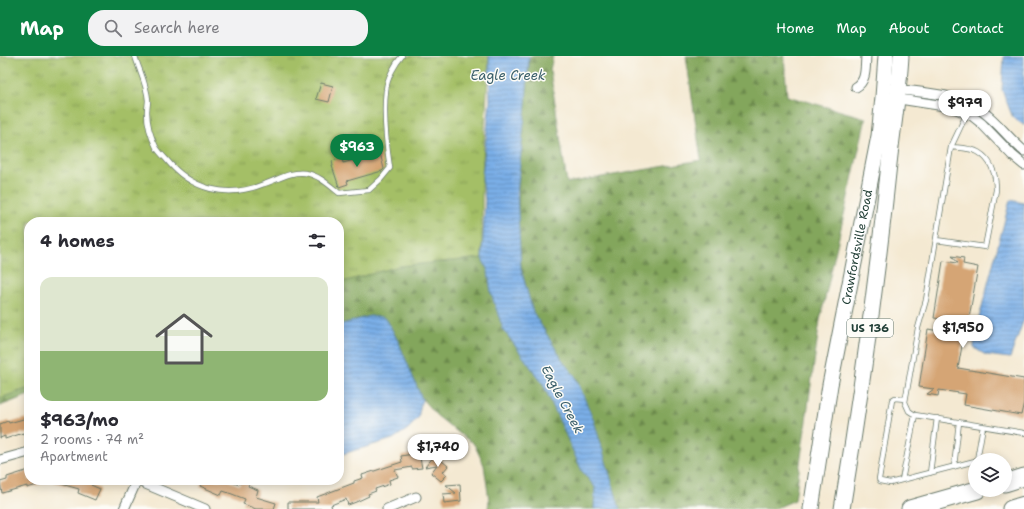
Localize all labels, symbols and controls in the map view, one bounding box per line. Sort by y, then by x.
search box [88,10,368,46]
text: Map [20,16,64,41]
icon: search [102,17,124,39]
text: Search here [134,18,220,38]
text: Home [776,19,815,37]
text: Map [837,19,867,37]
text: About [889,19,930,37]
text: Contact [952,19,1004,37]
water label: Eagle Creek [470,67,546,84]
pin: $979 [941,90,989,124]
text: $979 [947,94,983,111]
pin: $963 [333,134,381,168]
text: $963 [339,138,375,155]
street label: Crawfordsville Road [838,188,876,306]
text: 4 homes [40,230,115,252]
icon: filters [306,230,328,252]
icon: home [148,303,220,375]
pin: $1,950 [930,315,996,349]
road number: US 136 [847,319,893,337]
text: $1,950 [942,319,984,336]
water label: Eagle Creek [537,362,588,437]
text: $963/mo [40,409,119,431]
text: 2 rooms · 74 m² [40,431,144,448]
pin: $1,740 [405,434,471,468]
text: $1,740 [416,438,460,455]
text: Apartment [40,448,108,465]
map controls [968,453,1012,497]
button: layers [968,453,1012,497]

